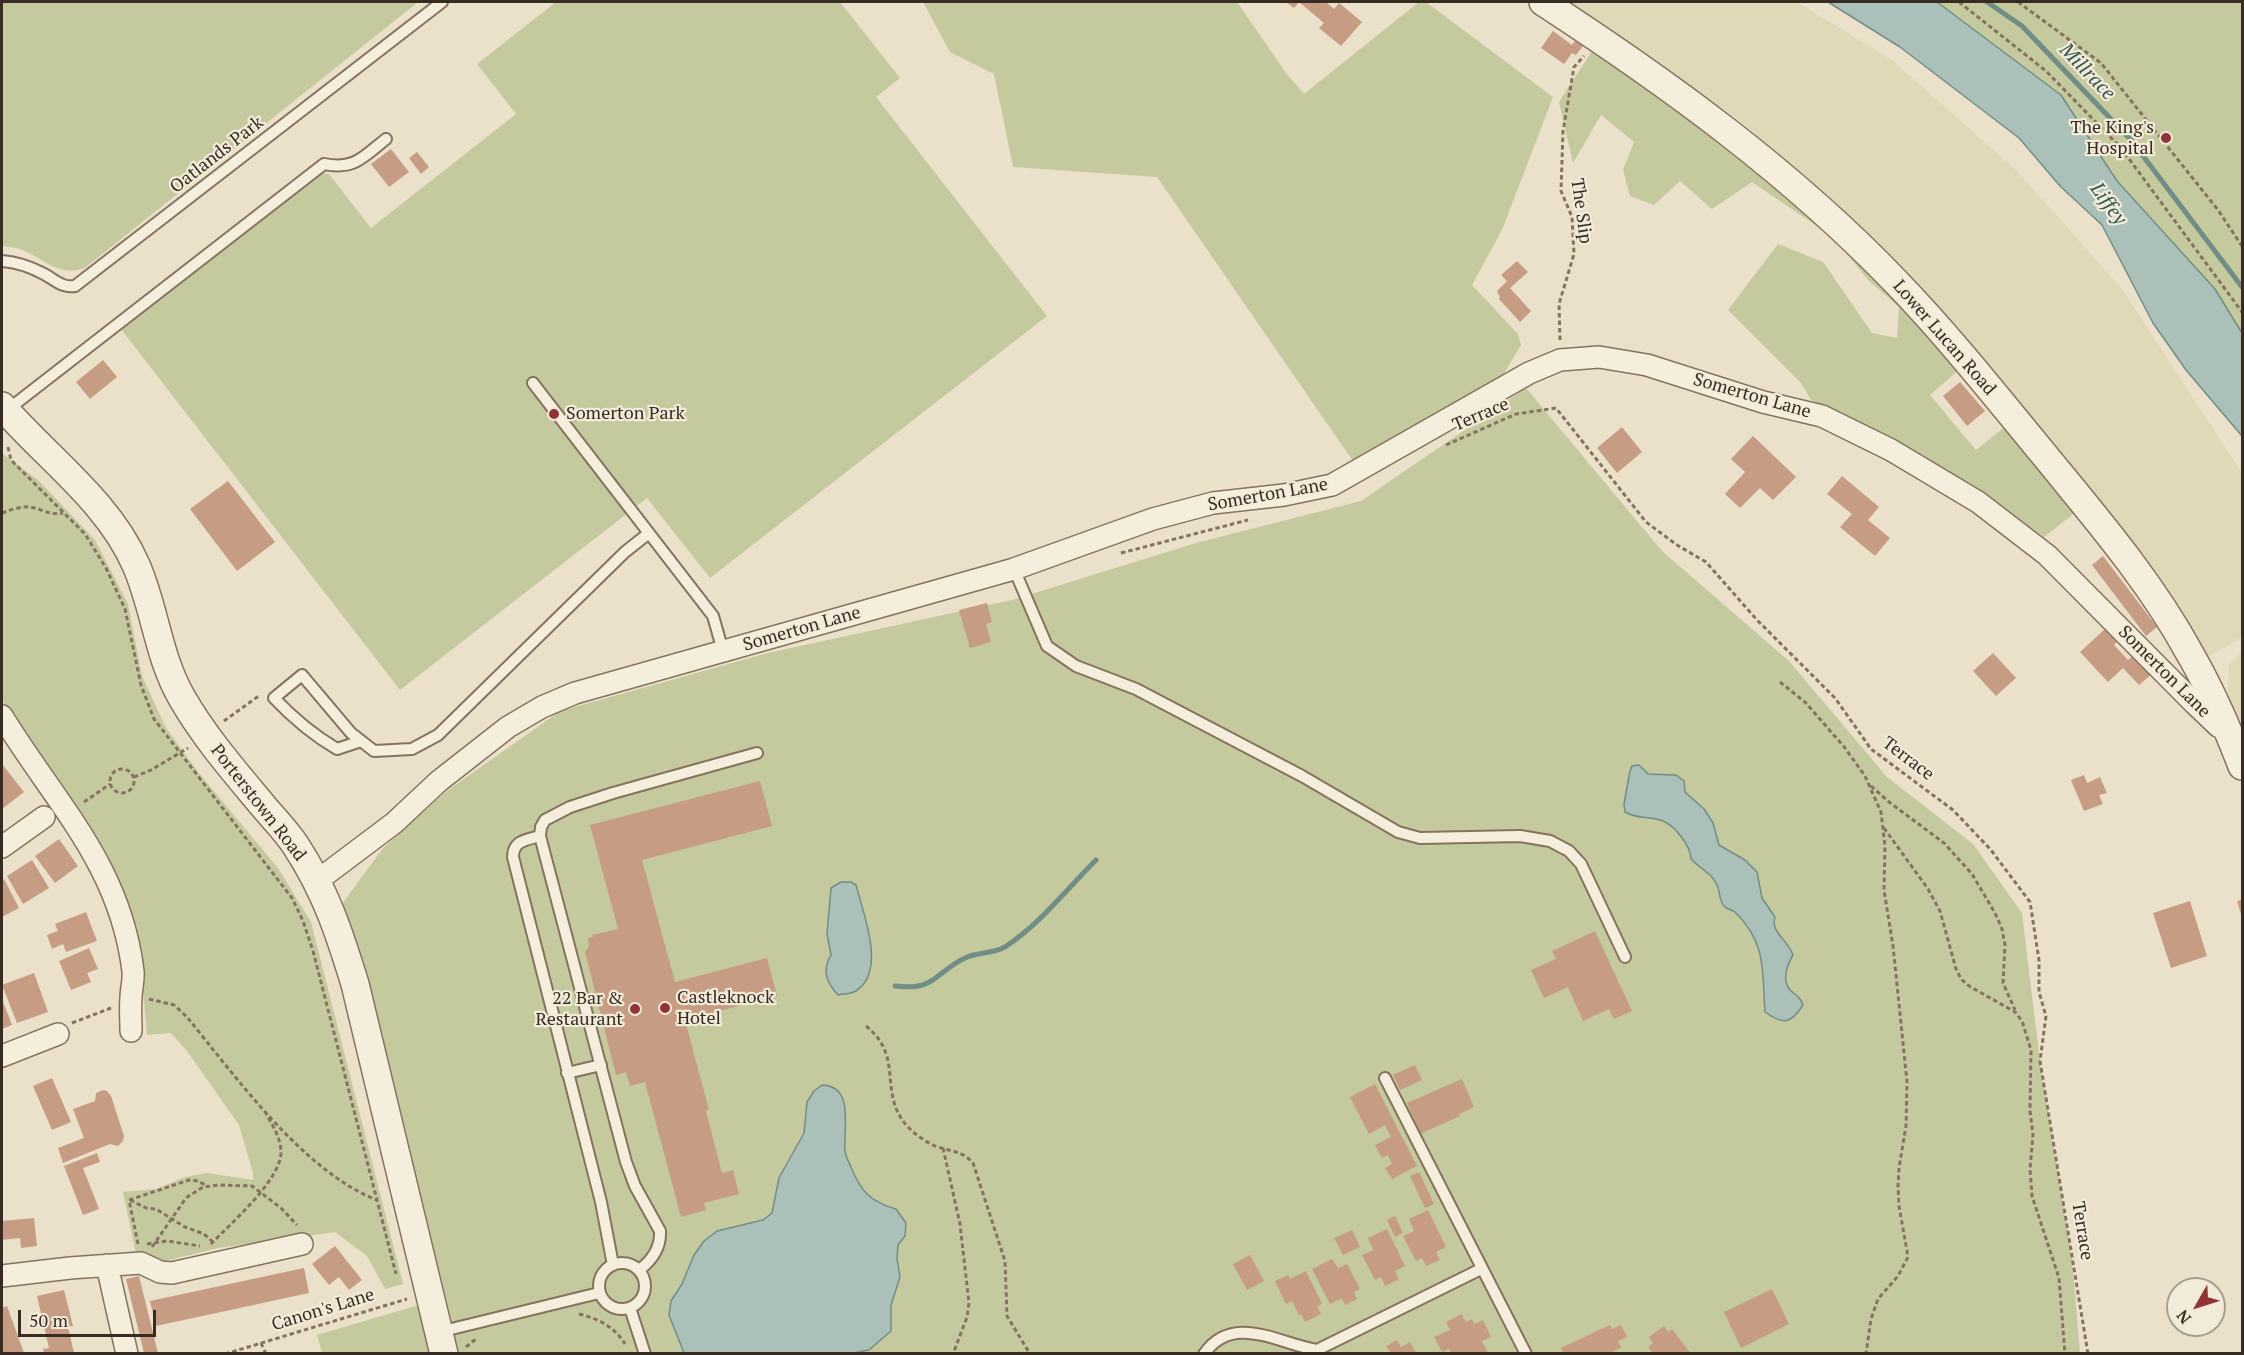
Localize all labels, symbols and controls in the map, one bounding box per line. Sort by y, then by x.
water label: Millrace [2054,39,2120,105]
street label: Oatlands Park [166,112,268,198]
place label: The King's Hospital [2070,117,2154,160]
marker: The King's Hospital [2159,131,2173,145]
street label: The Slip [1566,177,1596,245]
water label: Liffey [2085,178,2131,230]
street label: Lower Lucan Road [1888,276,2000,400]
street label: Somerton Lane [1691,369,1813,423]
street label: Terrace [1450,394,1512,436]
place label: Somerton Park [566,403,685,425]
marker: Somerton Park [547,407,561,421]
street label: Somerton Lane [1206,474,1330,516]
street label: Somerton Lane [741,602,863,656]
street label: Somerton Lane [2113,621,2215,723]
street label: Terrace [1878,733,1938,785]
street label: Porterstown Road [206,740,310,866]
place label: Castleknock Hotel [677,987,774,1030]
place label: 22 Bar & Restaurant [536,988,623,1030]
marker: Castleknock Hotel [658,1001,672,1015]
marker: 22 Bar & Restaurant [628,1002,642,1016]
street label: Terrace [2067,1200,2097,1262]
north arrow [2166,1277,2226,1337]
street label: Canon's Lane [269,1284,377,1336]
scale bar [21,1298,159,1336]
text: N [2171,1305,2196,1329]
text: 50 m [29,1308,68,1332]

